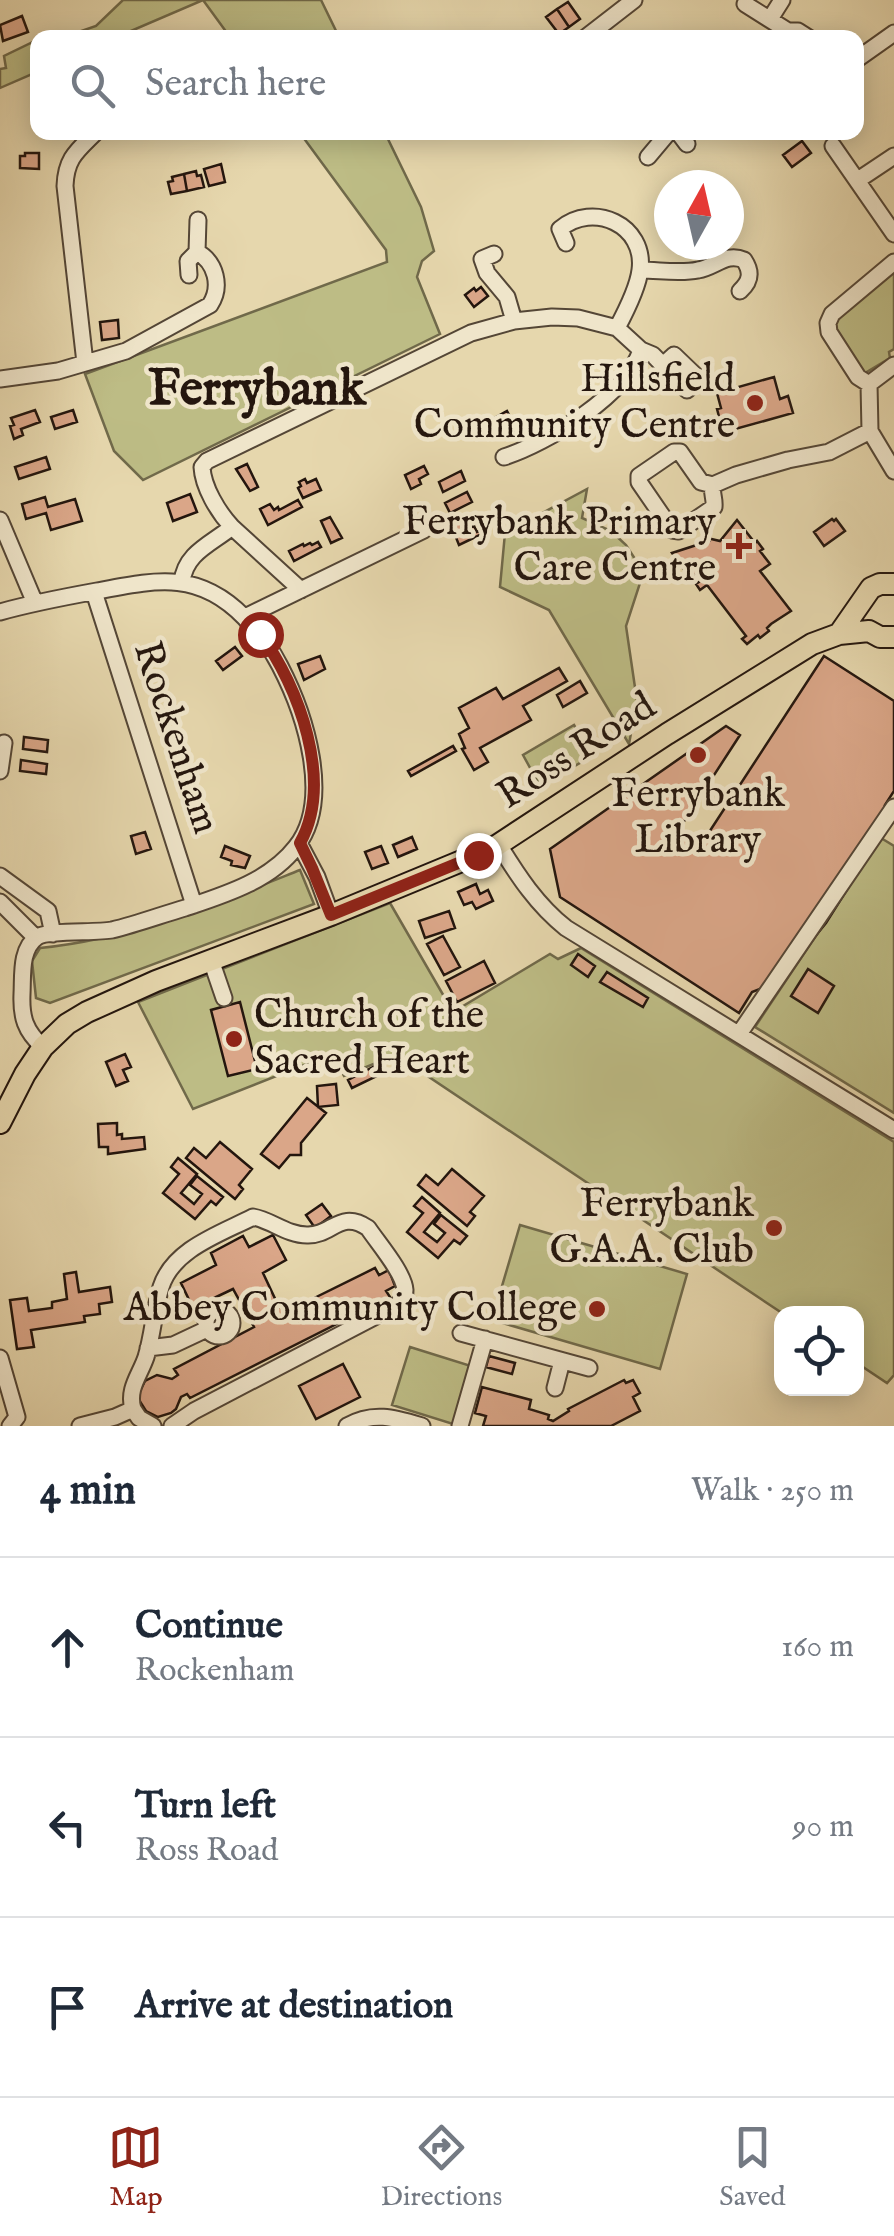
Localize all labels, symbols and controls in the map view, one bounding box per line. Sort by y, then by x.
search box [30,30,864,140]
icon: search [65,58,120,113]
text: Search here [145,61,326,109]
north arrow [654,170,744,260]
place label: Hillsfield Community Centre [414,355,736,452]
district label: Ferrybank [148,359,367,422]
marker: Hillsfield Community Centre [744,392,766,414]
place label: Ferrybank Primary Care Centre [402,498,716,595]
marker: Ferrybank Primary Care Centre [726,533,752,559]
route start [238,612,284,658]
street label: Rockenham [120,635,230,841]
street label: Ross Road [488,681,667,822]
marker: Ferrybank Library [687,744,709,766]
place label: Ferrybank Library [611,770,786,867]
route end [456,833,502,879]
place label: Church of the Sacred Heart [254,991,484,1088]
marker: Church of the Sacred Heart [223,1028,245,1050]
place label: Ferrybank G.A.A. Club [550,1180,755,1277]
marker: Ferrybank G.A.A. Club [763,1217,785,1239]
place label: Abbey Community College [123,1284,577,1335]
marker: Abbey Community College [586,1298,608,1320]
map controls [774,1306,864,1396]
button: locate [774,1306,864,1396]
text: 4 min [40,1465,136,1518]
text: Walk · 250 m [691,1471,854,1512]
text: Continue [135,1603,283,1651]
icon: ahead [40,1620,95,1675]
text: 160 m [781,1627,854,1668]
text: Rockenham [135,1651,294,1692]
text: Turn left [135,1783,276,1831]
icon: left [40,1800,95,1855]
text: 90 m [793,1807,854,1848]
text: Ross Road [135,1831,278,1872]
icon: arrive [40,1980,95,2035]
text: Arrive at destination [135,1983,453,2031]
tab: Map [108,2120,163,2215]
tab: Directions [380,2120,502,2215]
tab: Saved [719,2120,786,2215]

